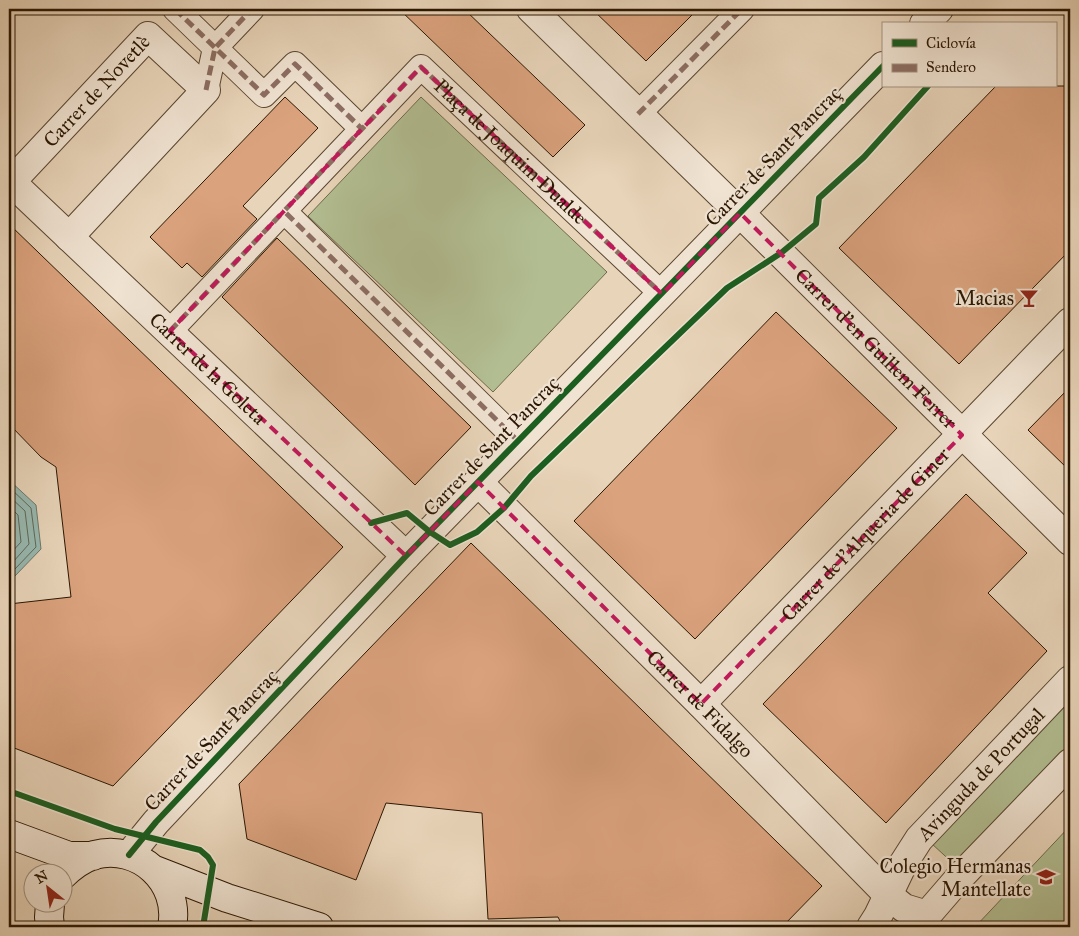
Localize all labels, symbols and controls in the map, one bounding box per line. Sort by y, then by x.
legend [882,22,1056,88]
street label: Carrer de Novetlè [38,30,155,152]
text: Ciclovía [926,34,977,52]
text: Sendero [926,58,976,76]
street label: Plaça de Joaquim Dualde [429,74,592,229]
street label: Carrer de Sant Pancraç [700,81,846,231]
street label: Carrer d'en Guillem Ferrer [790,263,962,434]
place label: Macias [955,286,1014,310]
bar icon: Macias [1018,287,1040,309]
street label: Carrer de la Goleta [145,307,272,430]
street label: Carrer de Sant Pancraç [418,371,564,521]
street label: Carrer de l'Alqueria de Giner [776,442,955,626]
street label: Carrer de Fidalgo [642,645,759,763]
street label: Carrer de Sant Pancraç [139,664,283,816]
street label: Avinguda de Portugal [911,702,1050,846]
place label: Colegio Hermanas Mantellate [880,854,1031,901]
north arrow [22,864,72,914]
school or university icon: Colegio Hermanas Mantellate [1035,866,1057,888]
text: N [32,867,51,888]

